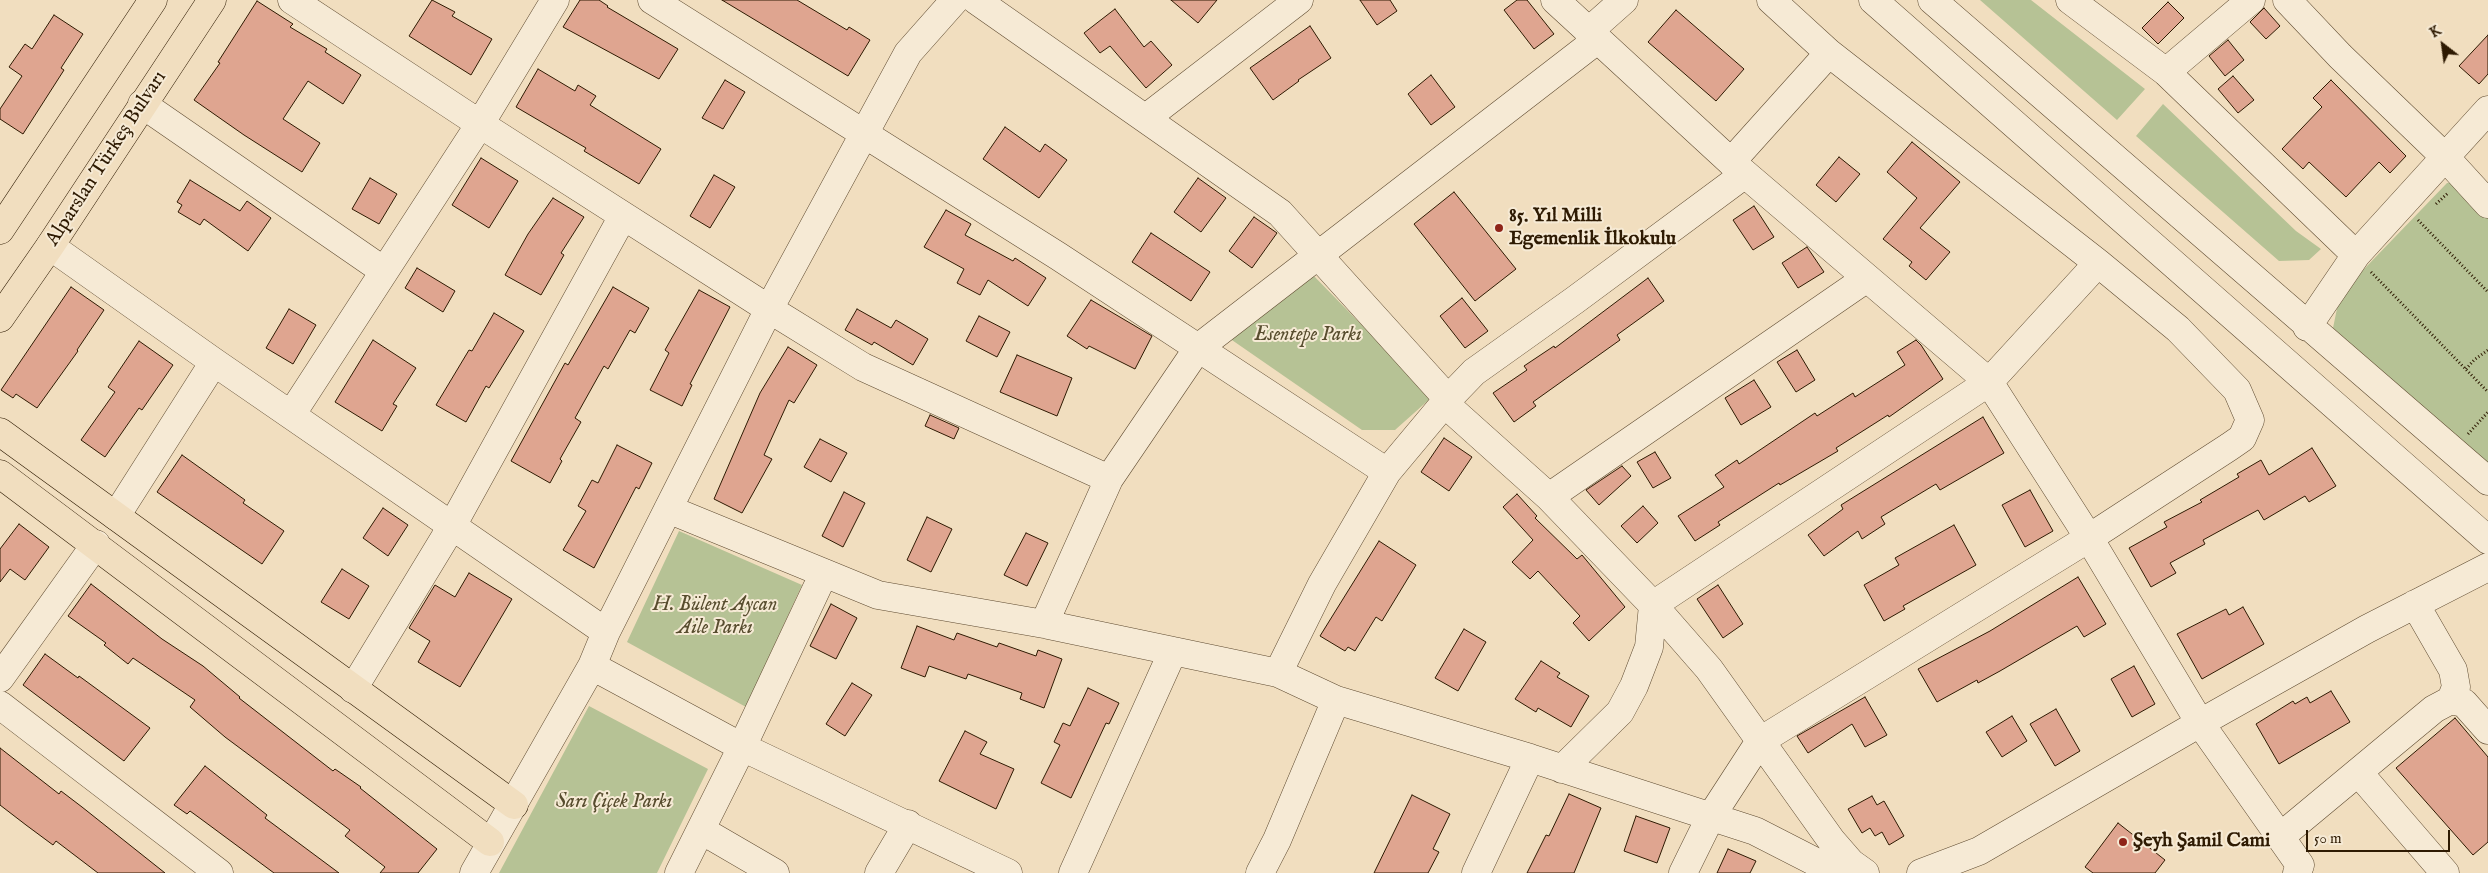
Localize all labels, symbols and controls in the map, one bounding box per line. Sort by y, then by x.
north arrow [2418,20,2468,70]
text: K [2427,22,2444,42]
street label: Alparslan Türkeş Bulvarı [41,67,173,251]
place label: 85. Yıl Milli Egemenlik İlkokulu [1509,205,1676,252]
marker: 85. Yıl Milli Egemenlik İlkokulu [1493,222,1505,234]
park label: Esentepe Parkı [1254,324,1362,348]
park label: H. Bülent Aycan Aile Parkı [653,594,777,641]
park label: Sarı Çiçek Parkı [556,791,672,815]
scale bar [2308,820,2452,852]
text: 50 m [2314,829,2342,848]
place label: Şeyh Şamil Cami [2133,830,2270,854]
marker: Şeyh Şamil Cami [2117,836,2129,848]

